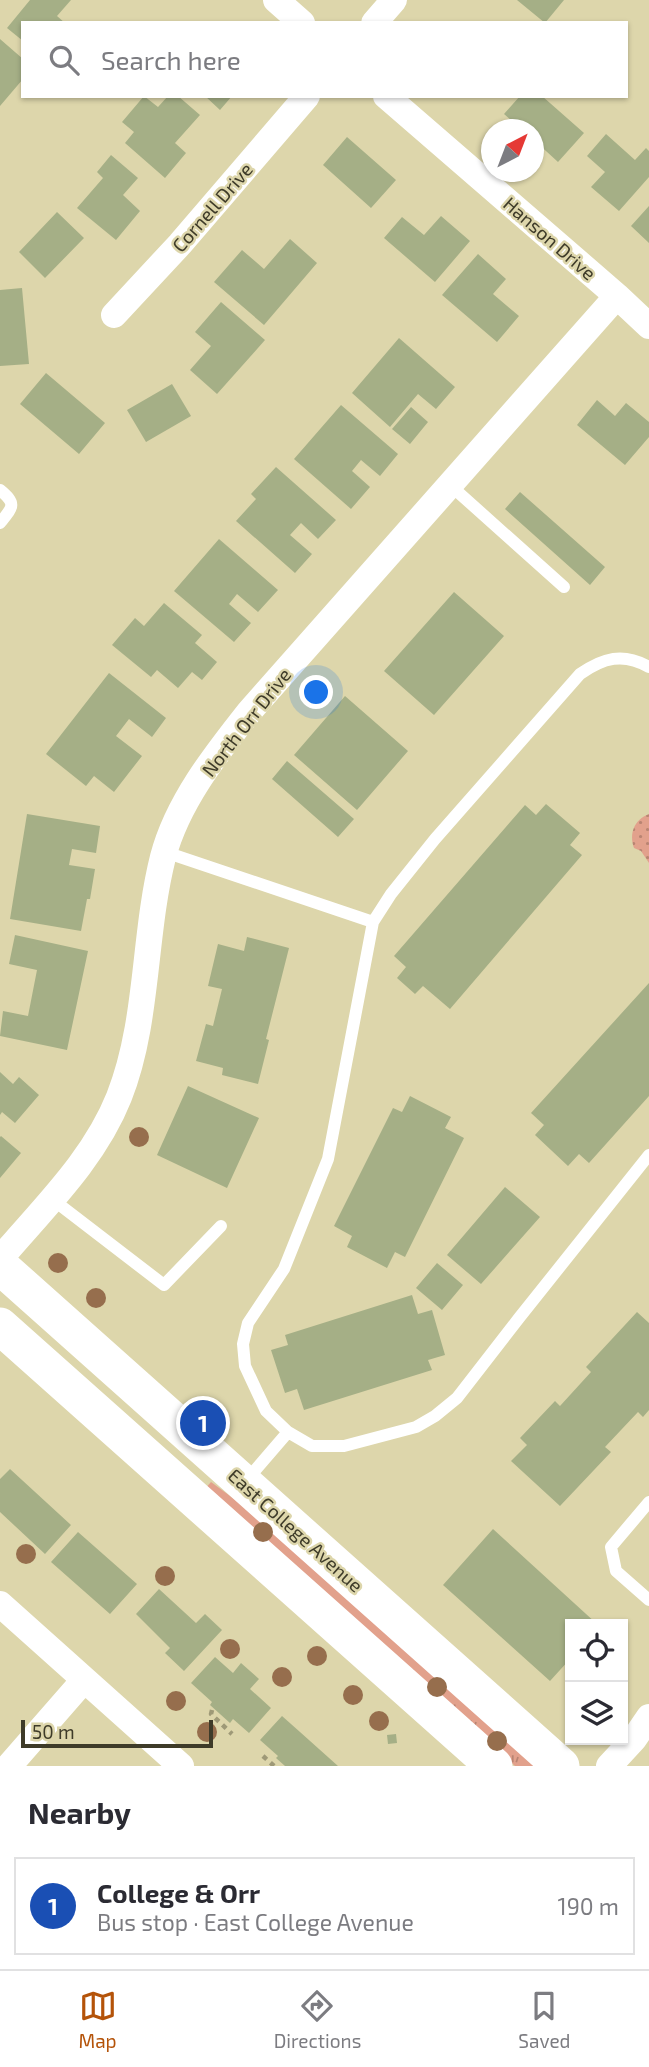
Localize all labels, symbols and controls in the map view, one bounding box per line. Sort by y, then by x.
search box [21,21,628,98]
icon: search [45,41,83,79]
text: Search here [101,44,241,75]
north arrow [481,119,544,182]
street label: Cornell Drive [167,158,257,256]
street label: Hanson Drive [499,192,601,284]
street label: North Orr Drive [197,663,295,781]
your location [299,675,333,709]
pin: 1 [180,1397,226,1449]
street label: East College Avenue [224,1463,368,1597]
map controls [565,1619,628,1745]
button: locate [565,1619,628,1682]
button: layers [565,1682,628,1745]
scale bar [21,1717,214,1749]
text: 50 m [32,1720,75,1743]
text: Nearby [28,1794,131,1830]
text: College & Orr [97,1877,260,1908]
text: 1 [48,1892,58,1920]
text: 190 m [558,1892,619,1920]
text: Bus stop · East College Avenue [97,1908,414,1936]
tab: Map [79,1987,117,2052]
tab: Directions [274,1987,361,2052]
tab: Saved [518,1987,570,2052]

